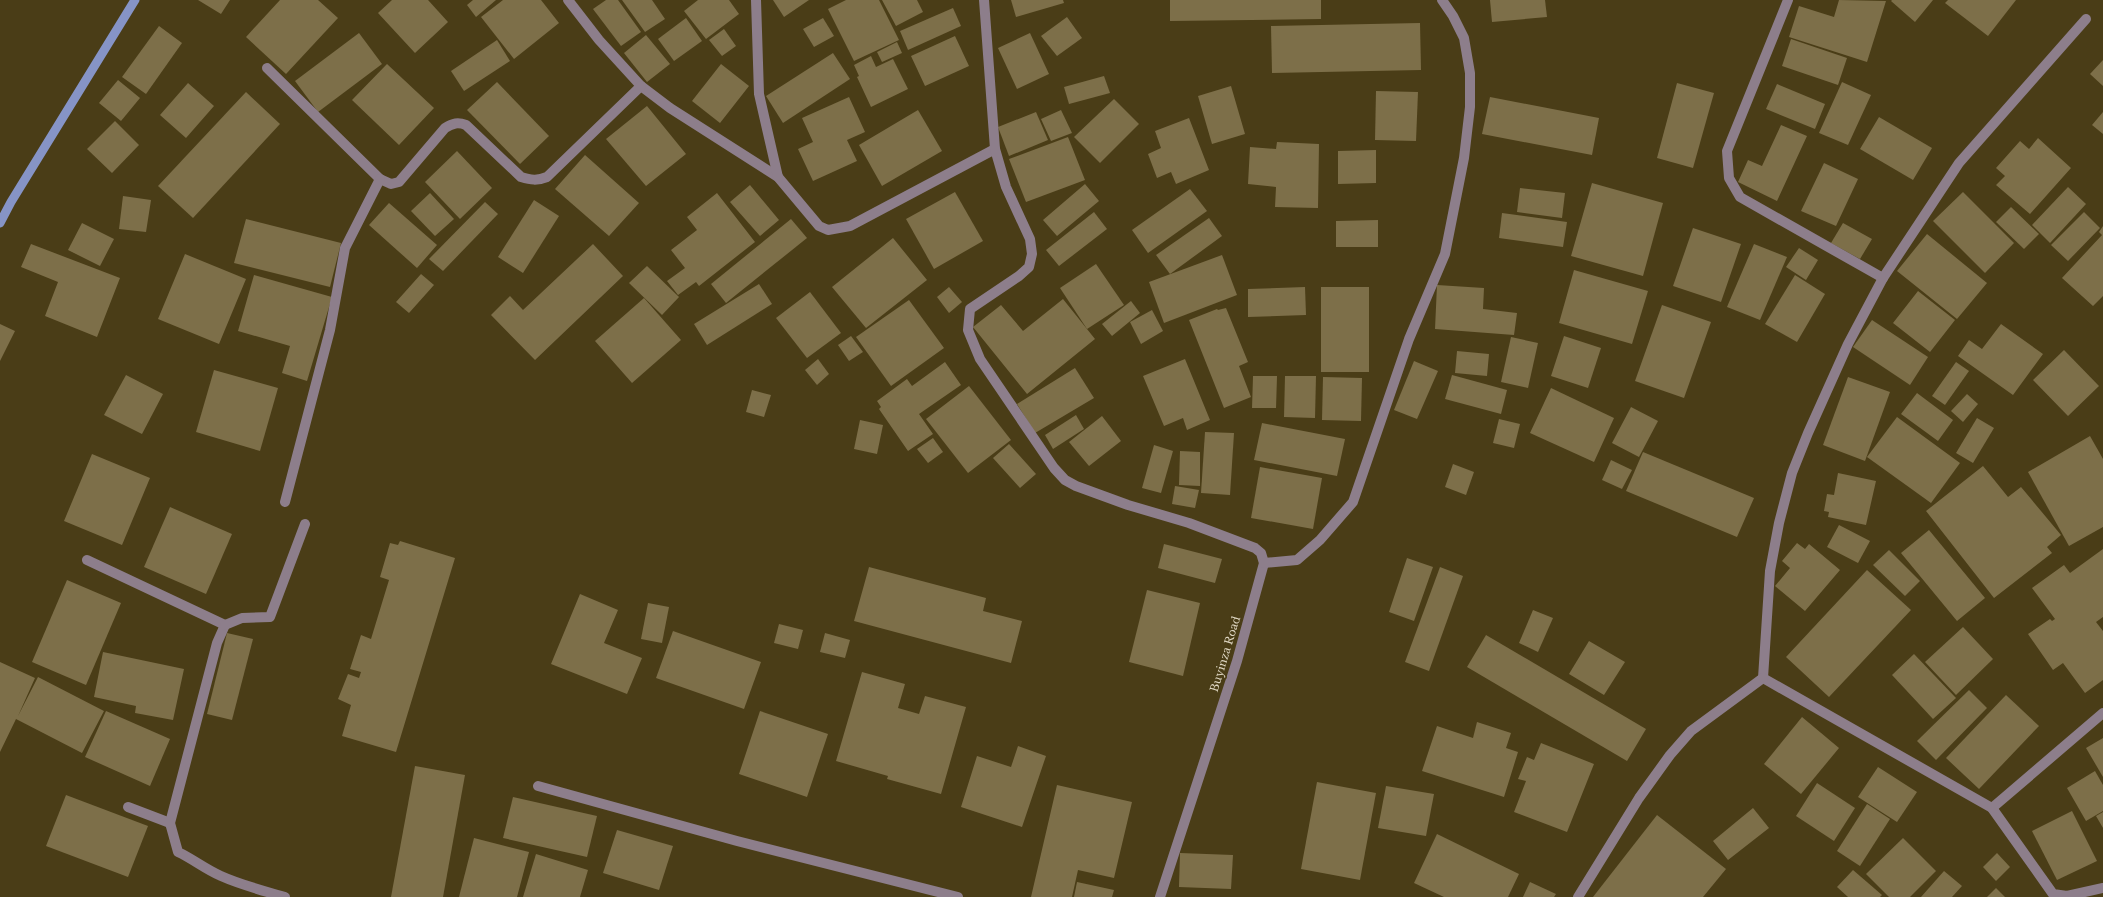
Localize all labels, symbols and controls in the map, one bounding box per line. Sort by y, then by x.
street label: Buyinza Road [1207,614,1243,694]

